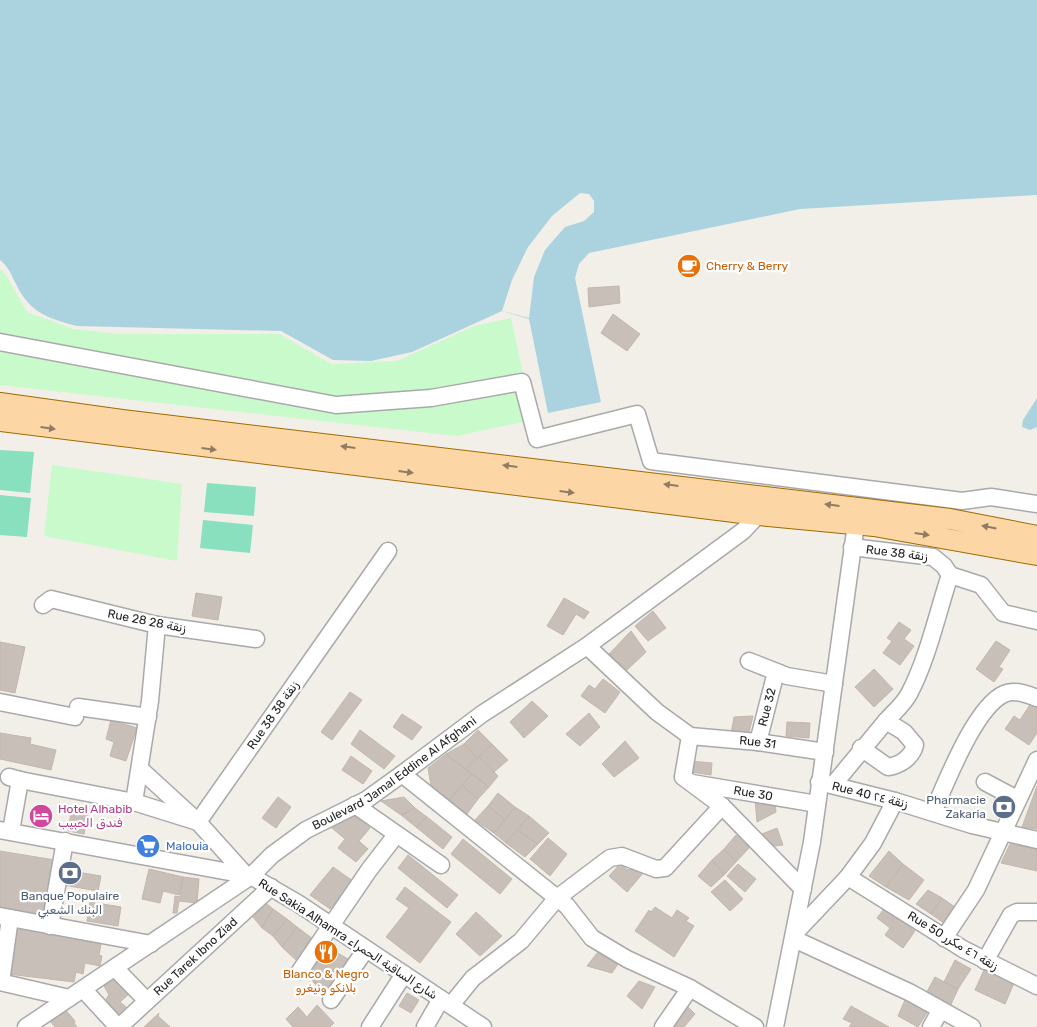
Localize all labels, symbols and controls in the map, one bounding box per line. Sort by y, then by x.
cafe icon: Cherry & Berry [676,253,702,279]
place label: Cherry & Berry [706,259,789,273]
one-way arrow [41,424,57,432]
one-way arrow [340,443,356,451]
one-way arrow [202,445,218,453]
one-way arrow [501,462,517,470]
one-way arrow [398,468,414,476]
one-way arrow [663,481,679,489]
one-way arrow [559,488,575,496]
one-way arrow [824,500,840,508]
one-way arrow [981,522,997,530]
one-way arrow [914,530,930,538]
street label: Rue 38 زنقة [865,542,929,565]
street label: Rue 28 زنقة 28 [106,607,188,636]
street label: Rue 38 زنقة 38 [244,678,303,752]
street label: Rue 32 [755,686,779,728]
street label: Boulevard Jamal Eddine Al Afghani [310,714,479,833]
street label: Rue 31 [739,733,777,752]
street label: Rue 40 زنقة ٢٤ [830,779,910,812]
street label: Rue 30 [732,783,774,803]
place label: Pharmacie Zakaria [926,793,986,821]
bank icon: Pharmacie Zakaria [991,794,1017,820]
place label: Hotel Alhabib فندق الحبيب [58,802,132,830]
hotel icon: Hotel Alhabib فندق الحبيب [28,803,54,829]
supermarket icon: Malouia [135,833,161,859]
place label: Malouia [166,839,209,853]
bank icon: Banque Populaire البنك الشعبي [57,860,83,886]
street label: Rue Sakia Alhamra شارع الساقية الحمراء [255,876,440,1004]
place label: Banque Populaire البنك الشعبي [21,889,119,919]
street label: Rue 50 زنقة ٤٦ مكرر [905,908,1001,975]
street label: Rue Tarek Ibno Ziad [151,915,240,998]
restaurant icon: Blanco & Negro بلانكو ونيغرو [313,939,339,965]
place label: Blanco & Negro بلانكو ونيغرو [283,967,369,996]

